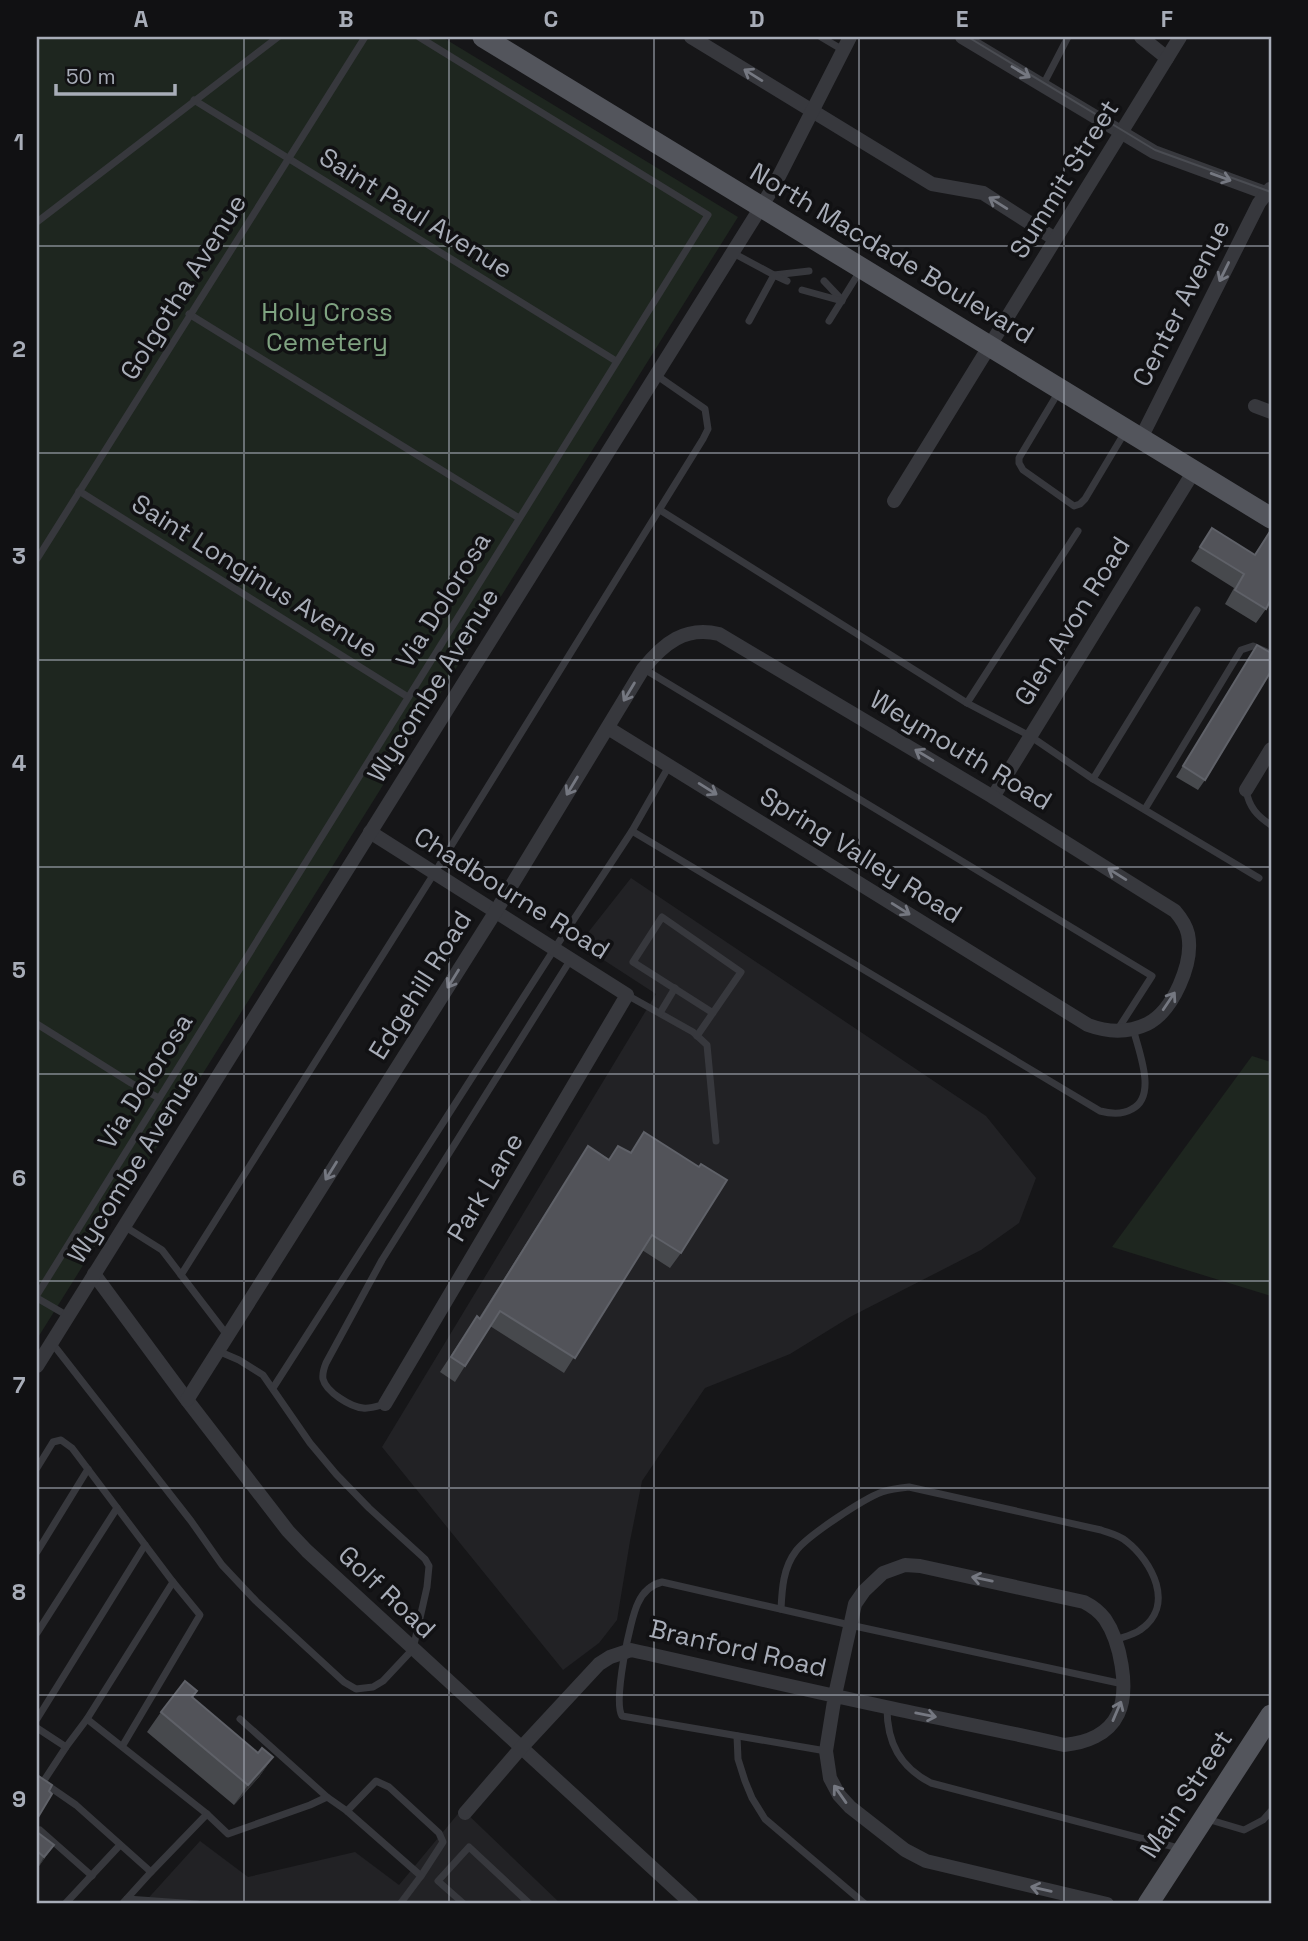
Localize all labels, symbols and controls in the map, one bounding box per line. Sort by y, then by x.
text: A [134,4,149,34]
text: B [338,4,354,34]
text: C [544,4,558,34]
text: D [749,4,765,34]
text: E [956,4,968,34]
text: F [1161,4,1173,34]
scale bar [56,52,175,96]
text: 50 m [66,63,116,90]
one-way arrow [1010,65,1030,79]
one-way arrow [744,68,763,83]
street label: Summit Street [1002,93,1126,265]
text: 1 [14,127,24,157]
street label: Saint Paul Avenue [313,140,519,286]
street label: North Macdade Boulevard [744,155,1040,351]
one-way arrow [1210,172,1232,184]
street label: Golgotha Avenue [112,188,254,386]
one-way arrow [988,195,1008,209]
street label: Center Avenue [1124,214,1238,392]
one-way arrow [1217,261,1231,282]
park label: Holy Cross Cemetery [261,295,393,359]
text: 2 [12,334,26,364]
street label: Saint Longinus Avenue [126,486,384,666]
street label: Via Dolorosa [388,526,498,674]
street label: Glen Avon Road [1006,530,1138,712]
text: 3 [12,541,26,571]
street label: Wycombe Avenue [360,581,506,789]
one-way arrow [622,682,636,702]
street label: Weymouth Road [864,682,1058,818]
text: 4 [12,748,27,778]
one-way arrow [914,748,934,762]
one-way arrow [565,776,580,795]
street label: Spring Valley Road [753,779,969,931]
one-way arrow [698,782,718,796]
street label: Chadbourne Road [408,819,616,967]
one-way arrow [1108,867,1128,881]
one-way arrow [891,902,911,916]
street label: Edgehill Road [361,904,479,1066]
text: 5 [12,955,26,985]
one-way arrow [445,969,459,989]
one-way arrow [1162,992,1176,1011]
street label: Via Dolorosa [90,1007,200,1155]
street label: Wycombe Avenue [60,1062,206,1270]
street label: Park Lane [439,1126,531,1248]
one-way arrow [323,1161,337,1181]
text: 6 [12,1163,26,1193]
text: 7 [13,1370,26,1400]
street label: Golf Road [331,1538,443,1646]
one-way arrow [971,1572,994,1586]
text: 8 [12,1577,26,1607]
street label: Branford Road [646,1611,830,1685]
one-way arrow [1111,1701,1124,1722]
one-way arrow [914,1708,937,1722]
street label: Main Street [1132,1724,1240,1864]
text: 9 [12,1784,26,1814]
one-way arrow [833,1785,847,1804]
one-way arrow [1030,1881,1053,1895]

